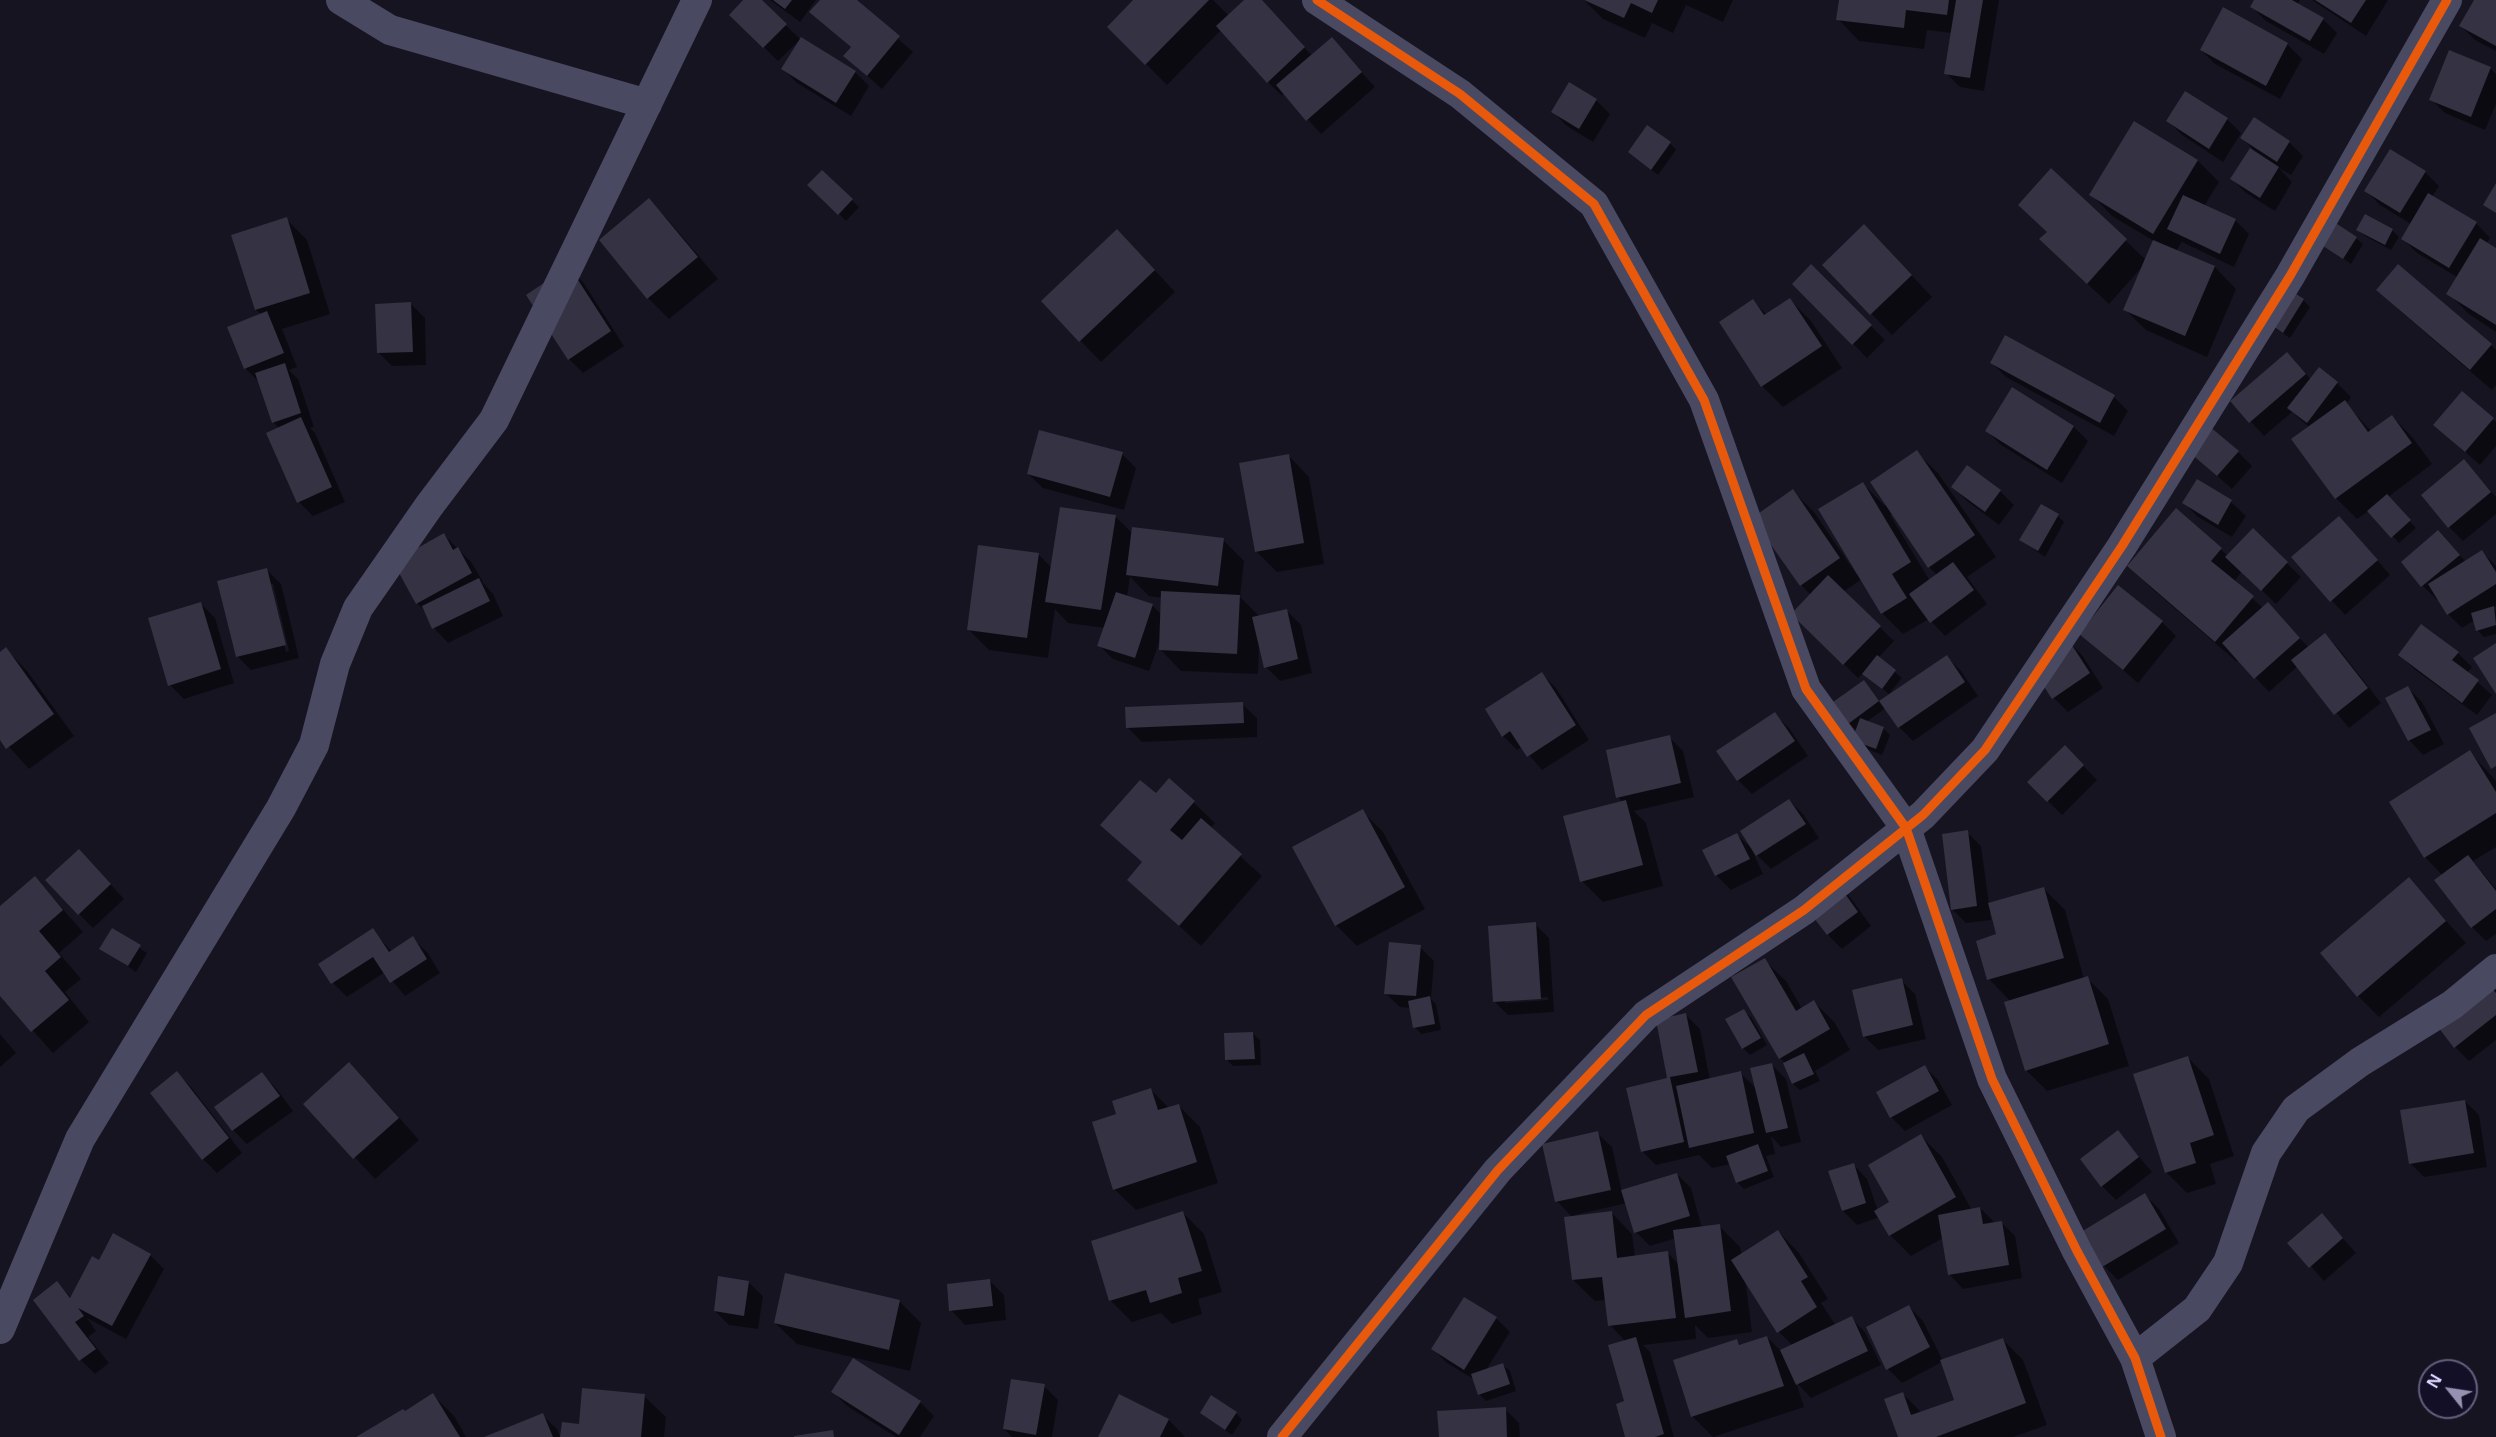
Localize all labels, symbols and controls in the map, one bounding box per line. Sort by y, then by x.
north arrow [2418,1359,2478,1419]
text: N [2421,1370,2447,1392]

